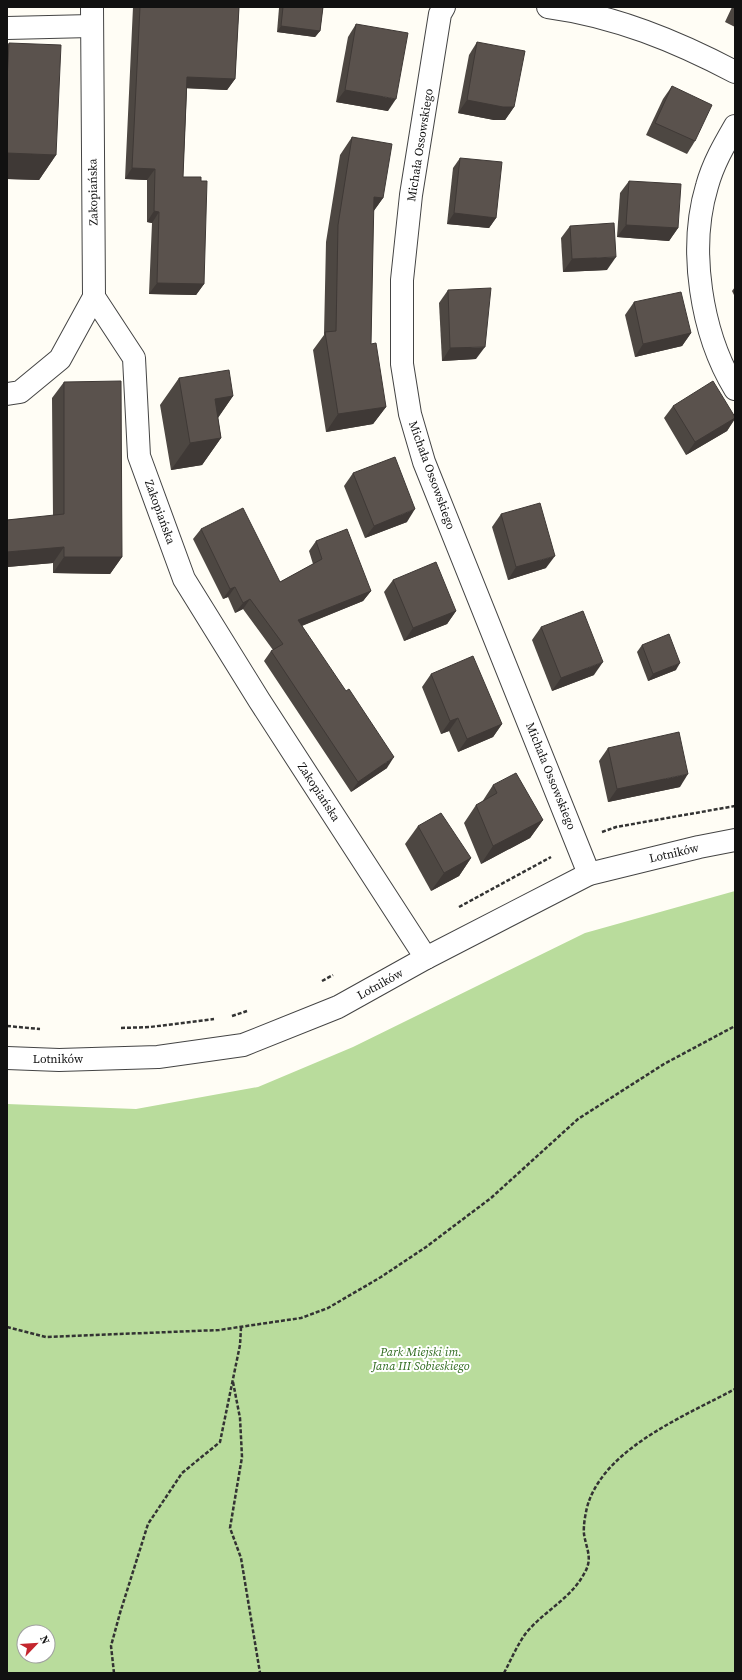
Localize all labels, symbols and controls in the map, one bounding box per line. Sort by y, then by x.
street label: Michała Ossowskiego [403,87,437,203]
street label: Zakopiańska [84,157,102,226]
street label: Michała Ossowskiego [405,419,459,532]
street label: Zakopiańska [141,478,179,547]
street label: Michała Ossowskiego [522,720,580,832]
street label: Zakopiańska [294,759,344,825]
street label: Lotników [648,839,701,866]
street label: Lotników [354,964,407,1003]
street label: Lotników [33,1051,84,1067]
park label: Park Miejski im. Jana III Sobieskiego [370,1344,470,1374]
north arrow [16,1624,56,1664]
text: N [36,1633,53,1647]

